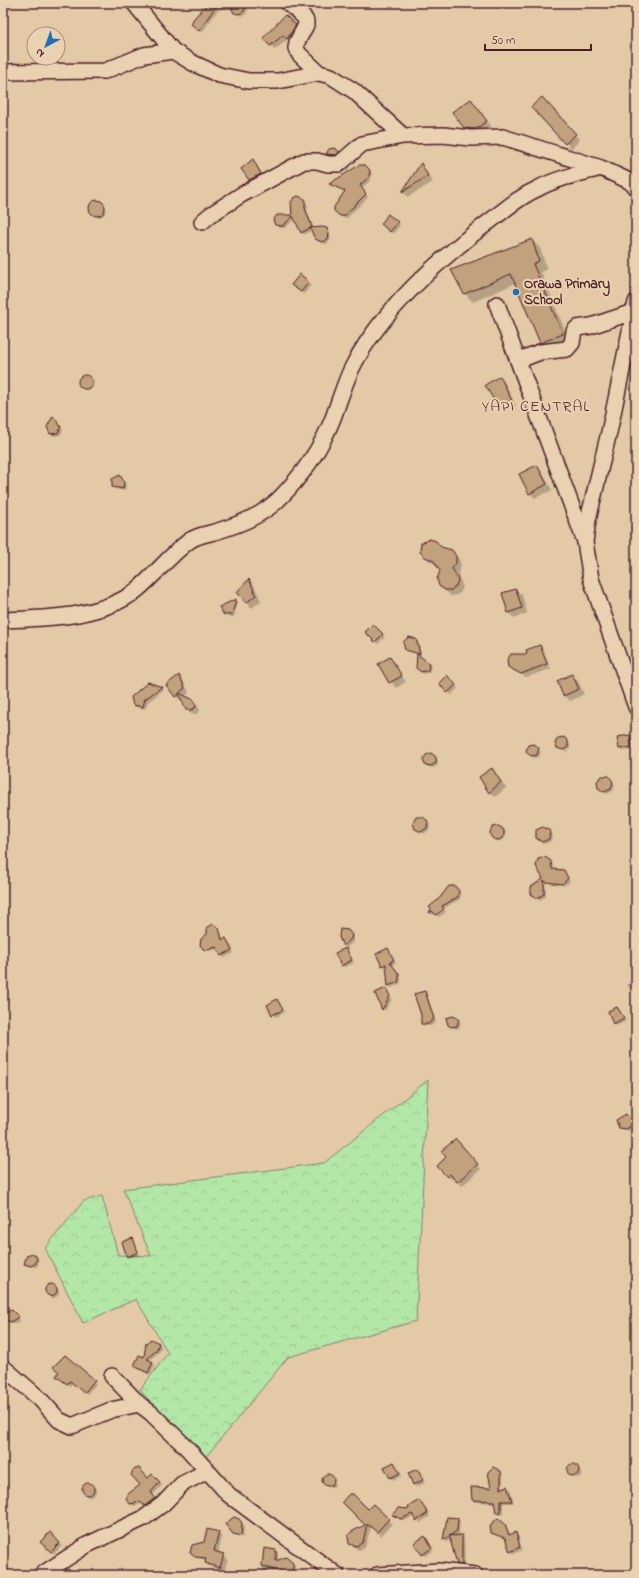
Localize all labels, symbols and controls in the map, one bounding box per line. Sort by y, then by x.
north arrow [26,26,66,66]
scale bar [485,26,591,52]
text: 50 m [491,32,515,50]
text: N [32,44,48,61]
place label: Orawa Primary School [524,274,610,311]
marker: Orawa Primary School [511,287,521,297]
district label: YAPI CENTRAL [482,395,590,419]

